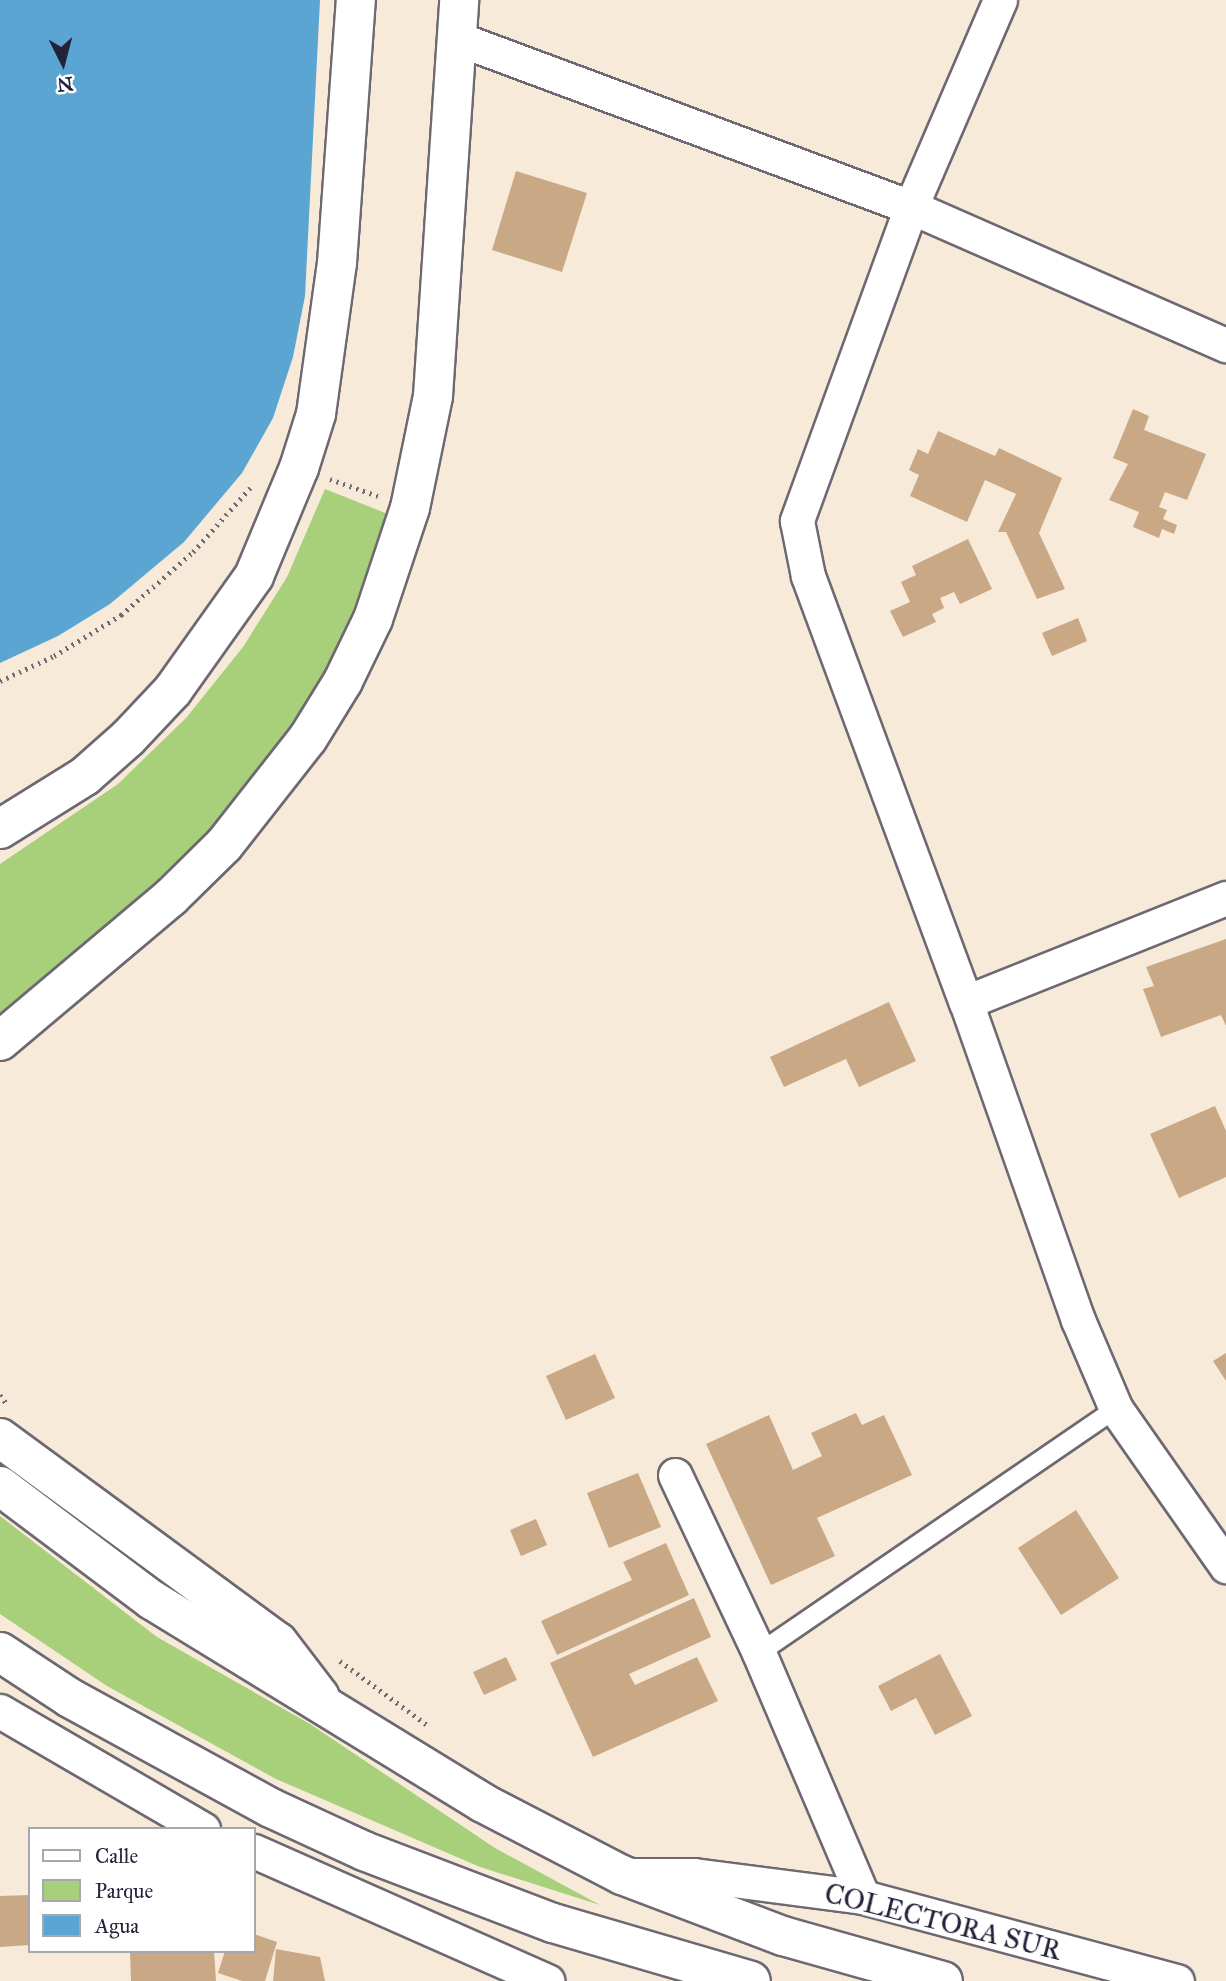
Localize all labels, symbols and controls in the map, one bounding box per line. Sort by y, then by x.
north arrow [28,28,98,98]
text: N [56,72,74,97]
legend [28,1827,256,1953]
text: Calle [95,1843,138,1869]
street label: COLECTORA SUR [821,1876,1065,1968]
text: Parque [95,1878,153,1904]
text: Agua [95,1913,139,1939]

